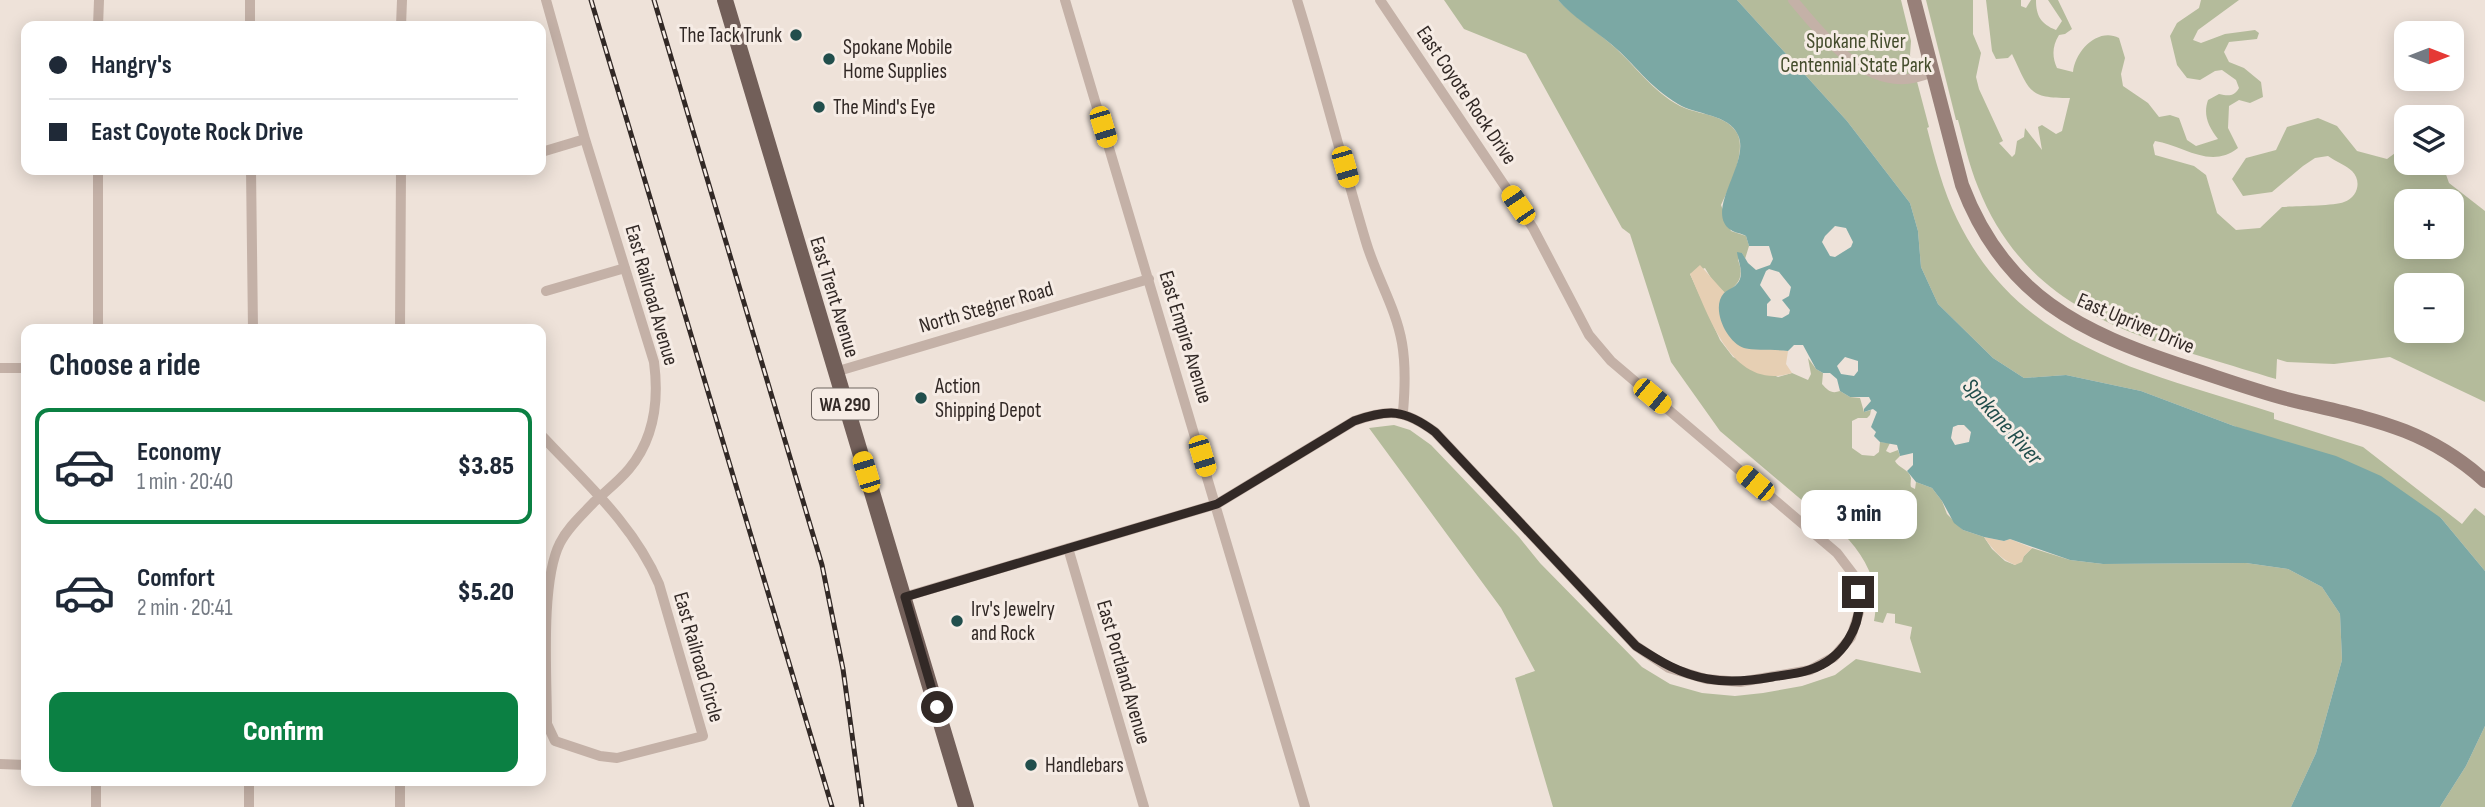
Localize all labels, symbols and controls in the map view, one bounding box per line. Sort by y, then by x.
street label: East Coyote Rock Drive [1411,21,1522,169]
north arrow [2394,21,2464,91]
map controls [2394,21,2464,343]
place label: The Tack Trunk [679,23,782,48]
marker: The Tack Trunk [788,27,804,43]
park label: Spokane River Centennial State Park [1780,29,1932,78]
place label: Spokane Mobile Home Supplies [843,35,952,84]
text: Hangry's [91,50,172,81]
marker: Spokane Mobile Home Supplies [821,51,837,67]
place label: The Mind's Eye [833,95,935,120]
marker: The Mind's Eye [811,99,827,115]
car [1087,104,1120,150]
button: layers [2394,105,2464,175]
text: East Coyote Rock Drive [91,117,303,148]
car [1330,144,1361,190]
car [1498,182,1539,228]
button: + [2394,189,2464,259]
street label: East Railroad Avenue [620,222,684,368]
street label: East Trent Avenue [804,234,865,361]
street label: East Empire Avenue [1154,268,1218,406]
button: − [2394,273,2464,343]
street label: North Stegner Road [916,276,1056,339]
street label: East Upriver Drive [2073,287,2198,359]
text: Choose a ride [49,346,201,385]
water label: Spokane River [1956,373,2049,472]
place label: Action Shipping Depot [934,374,1041,423]
car [1630,374,1675,418]
road number: WA 290 [812,388,878,420]
marker: Action Shipping Depot [913,390,929,406]
car [1186,433,1219,479]
icon: car [53,435,116,498]
text: Economy [137,437,221,468]
car [850,449,883,495]
text: $3.85 [458,451,514,482]
car [1733,461,1778,505]
text: 1 min · 20:40 [137,468,233,496]
callout: 3 min [1800,490,1916,540]
text: 3 min [1837,500,1881,528]
icon: car [53,561,116,624]
text: Comfort [137,563,215,594]
route end [1842,576,1874,608]
text: $5.20 [458,577,514,608]
street label: East Railroad Circle [668,589,729,725]
text: 2 min · 20:41 [137,594,232,622]
place label: Irv's Jewelry and Rock [971,597,1055,646]
street label: East Portland Avenue [1091,597,1156,747]
marker: Irv's Jewelry and Rock [949,613,965,629]
route start [921,691,953,723]
button: Confirm [49,692,518,772]
place label: Handlebars [1045,753,1124,778]
marker: Handlebars [1023,757,1039,773]

